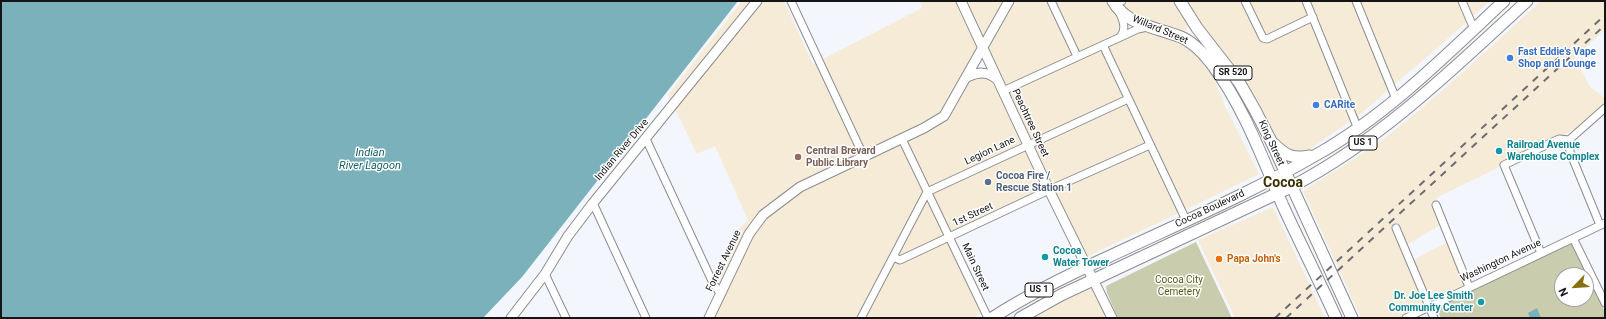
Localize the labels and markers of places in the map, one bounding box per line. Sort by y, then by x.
place label: Fast Eddie's Vape Shop and Lounge [1518,46,1596,70]
marker: Fast Eddie's Vape Shop and Lounge [1505,53,1515,63]
place label: CARite [1324,99,1355,111]
marker: CARite [1311,100,1321,110]
place label: Railroad Avenue Warehouse Complex [1507,139,1599,162]
place label: Central Brevard Public Library [806,145,876,168]
marker: Railroad Avenue Warehouse Complex [1494,146,1504,156]
marker: Central Brevard Public Library [793,152,803,162]
place label: Cocoa Fire / Rescue Station 1 [996,170,1072,194]
marker: Cocoa Fire / Rescue Station 1 [983,177,993,187]
place label: Cocoa Water Tower [1053,245,1109,268]
marker: Cocoa Water Tower [1040,252,1050,262]
place label: Papa John's [1227,253,1281,265]
marker: Papa John's [1214,254,1224,264]
place label: Dr. Joe Lee Smith Community Center [1389,290,1473,314]
marker: Dr. Joe Lee Smith Community Center [1476,297,1486,307]

